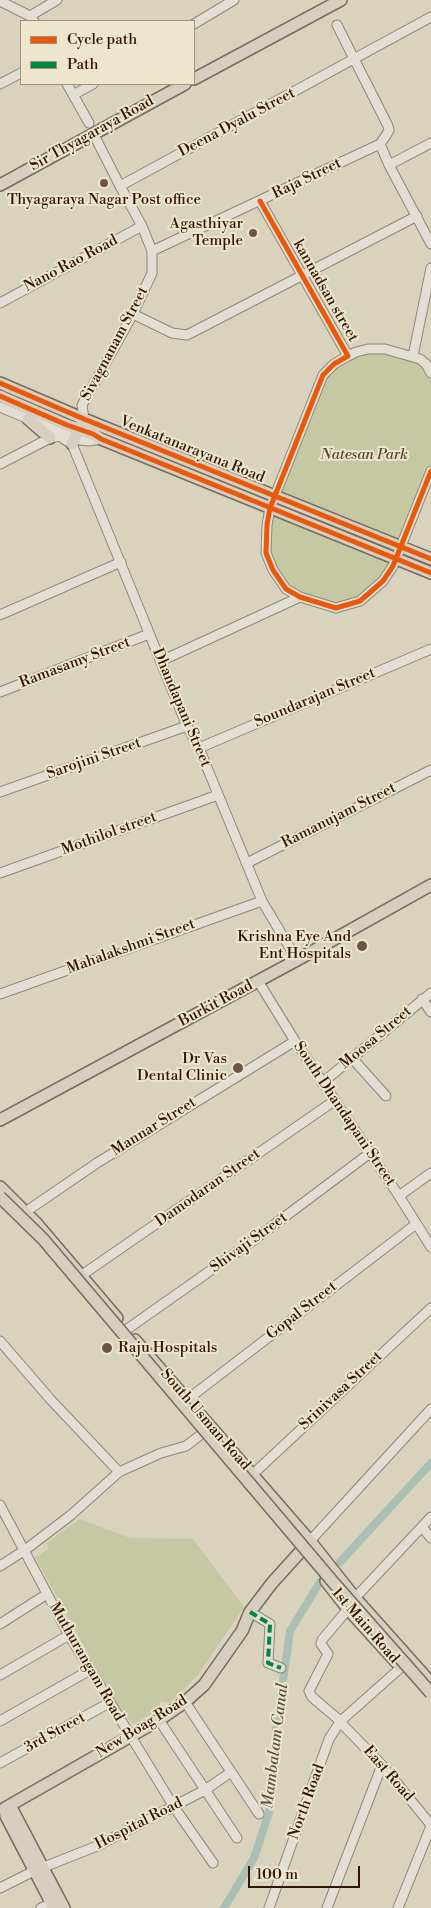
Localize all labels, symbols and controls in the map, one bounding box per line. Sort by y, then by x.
legend [20,20,195,85]
text: Cycle path [67,30,137,49]
text: Path [67,55,99,74]
street label: Deena Dyalu Street [176,85,298,161]
street label: Sir Thyagaraya Road [27,92,157,176]
street label: Raja Street [270,155,344,203]
marker: Thyagaraya Nagar Post office [98,177,110,189]
place label: Thyagaraya Nagar Post office [7,191,201,209]
place label: Agasthiyar Temple [170,215,243,250]
marker: Agasthiyar Temple [247,227,259,239]
street label: Nano Rao Road [21,232,121,296]
street label: kannadsan street [288,237,362,345]
street label: Sivagnanam Street [77,284,153,404]
street label: Venkatanarayana Road [117,413,267,487]
park label: Natesan Park [320,446,408,464]
street label: Ramasamy Street [17,634,133,692]
street label: Dhandapani Street [148,646,214,770]
street label: Soundarajan Street [252,664,378,732]
street label: Sarojini Street [44,734,144,784]
street label: Ramanujam Street [279,779,399,853]
street label: Mothilol street [59,808,159,860]
street label: Mahalakshmi Street [64,915,198,979]
place label: Krishna Eye And Ent Hospitals [237,928,351,963]
marker: Krishna Eye And Ent Hospitals [355,939,369,953]
street label: Burkit Road [176,977,256,1031]
street label: Moosa Street [336,1003,416,1073]
street label: South Dhandapani Street [289,1038,399,1190]
place label: Dr Vas Dental Clinic [137,1050,227,1085]
marker: Dr Vas Dental Clinic [231,1061,245,1075]
street label: Mannar Street [108,1094,200,1160]
street label: Damodaran Street [152,1145,264,1231]
street label: Shivaji Street [207,1209,291,1277]
street label: Gopal Street [263,1278,341,1344]
place label: Raju Hospitals [118,1339,217,1357]
marker: Raju Hospitals [100,1341,114,1355]
street label: Srinivasa Street [296,1348,386,1434]
street label: South Usman Road [156,1366,254,1474]
street label: 1st Main Road [327,1585,403,1667]
street label: Muthurangam Road [45,1599,127,1725]
water label: Mambalam Canal [259,1682,293,1810]
street label: New Boag Road [93,1692,191,1762]
street label: 3rd Street [21,1709,89,1757]
street label: East Road [359,1742,417,1806]
street label: North Road [285,1762,329,1842]
street label: Hospital Road [92,1794,186,1854]
scale bar [251,1856,364,1888]
text: 100 m [256,1865,298,1884]

